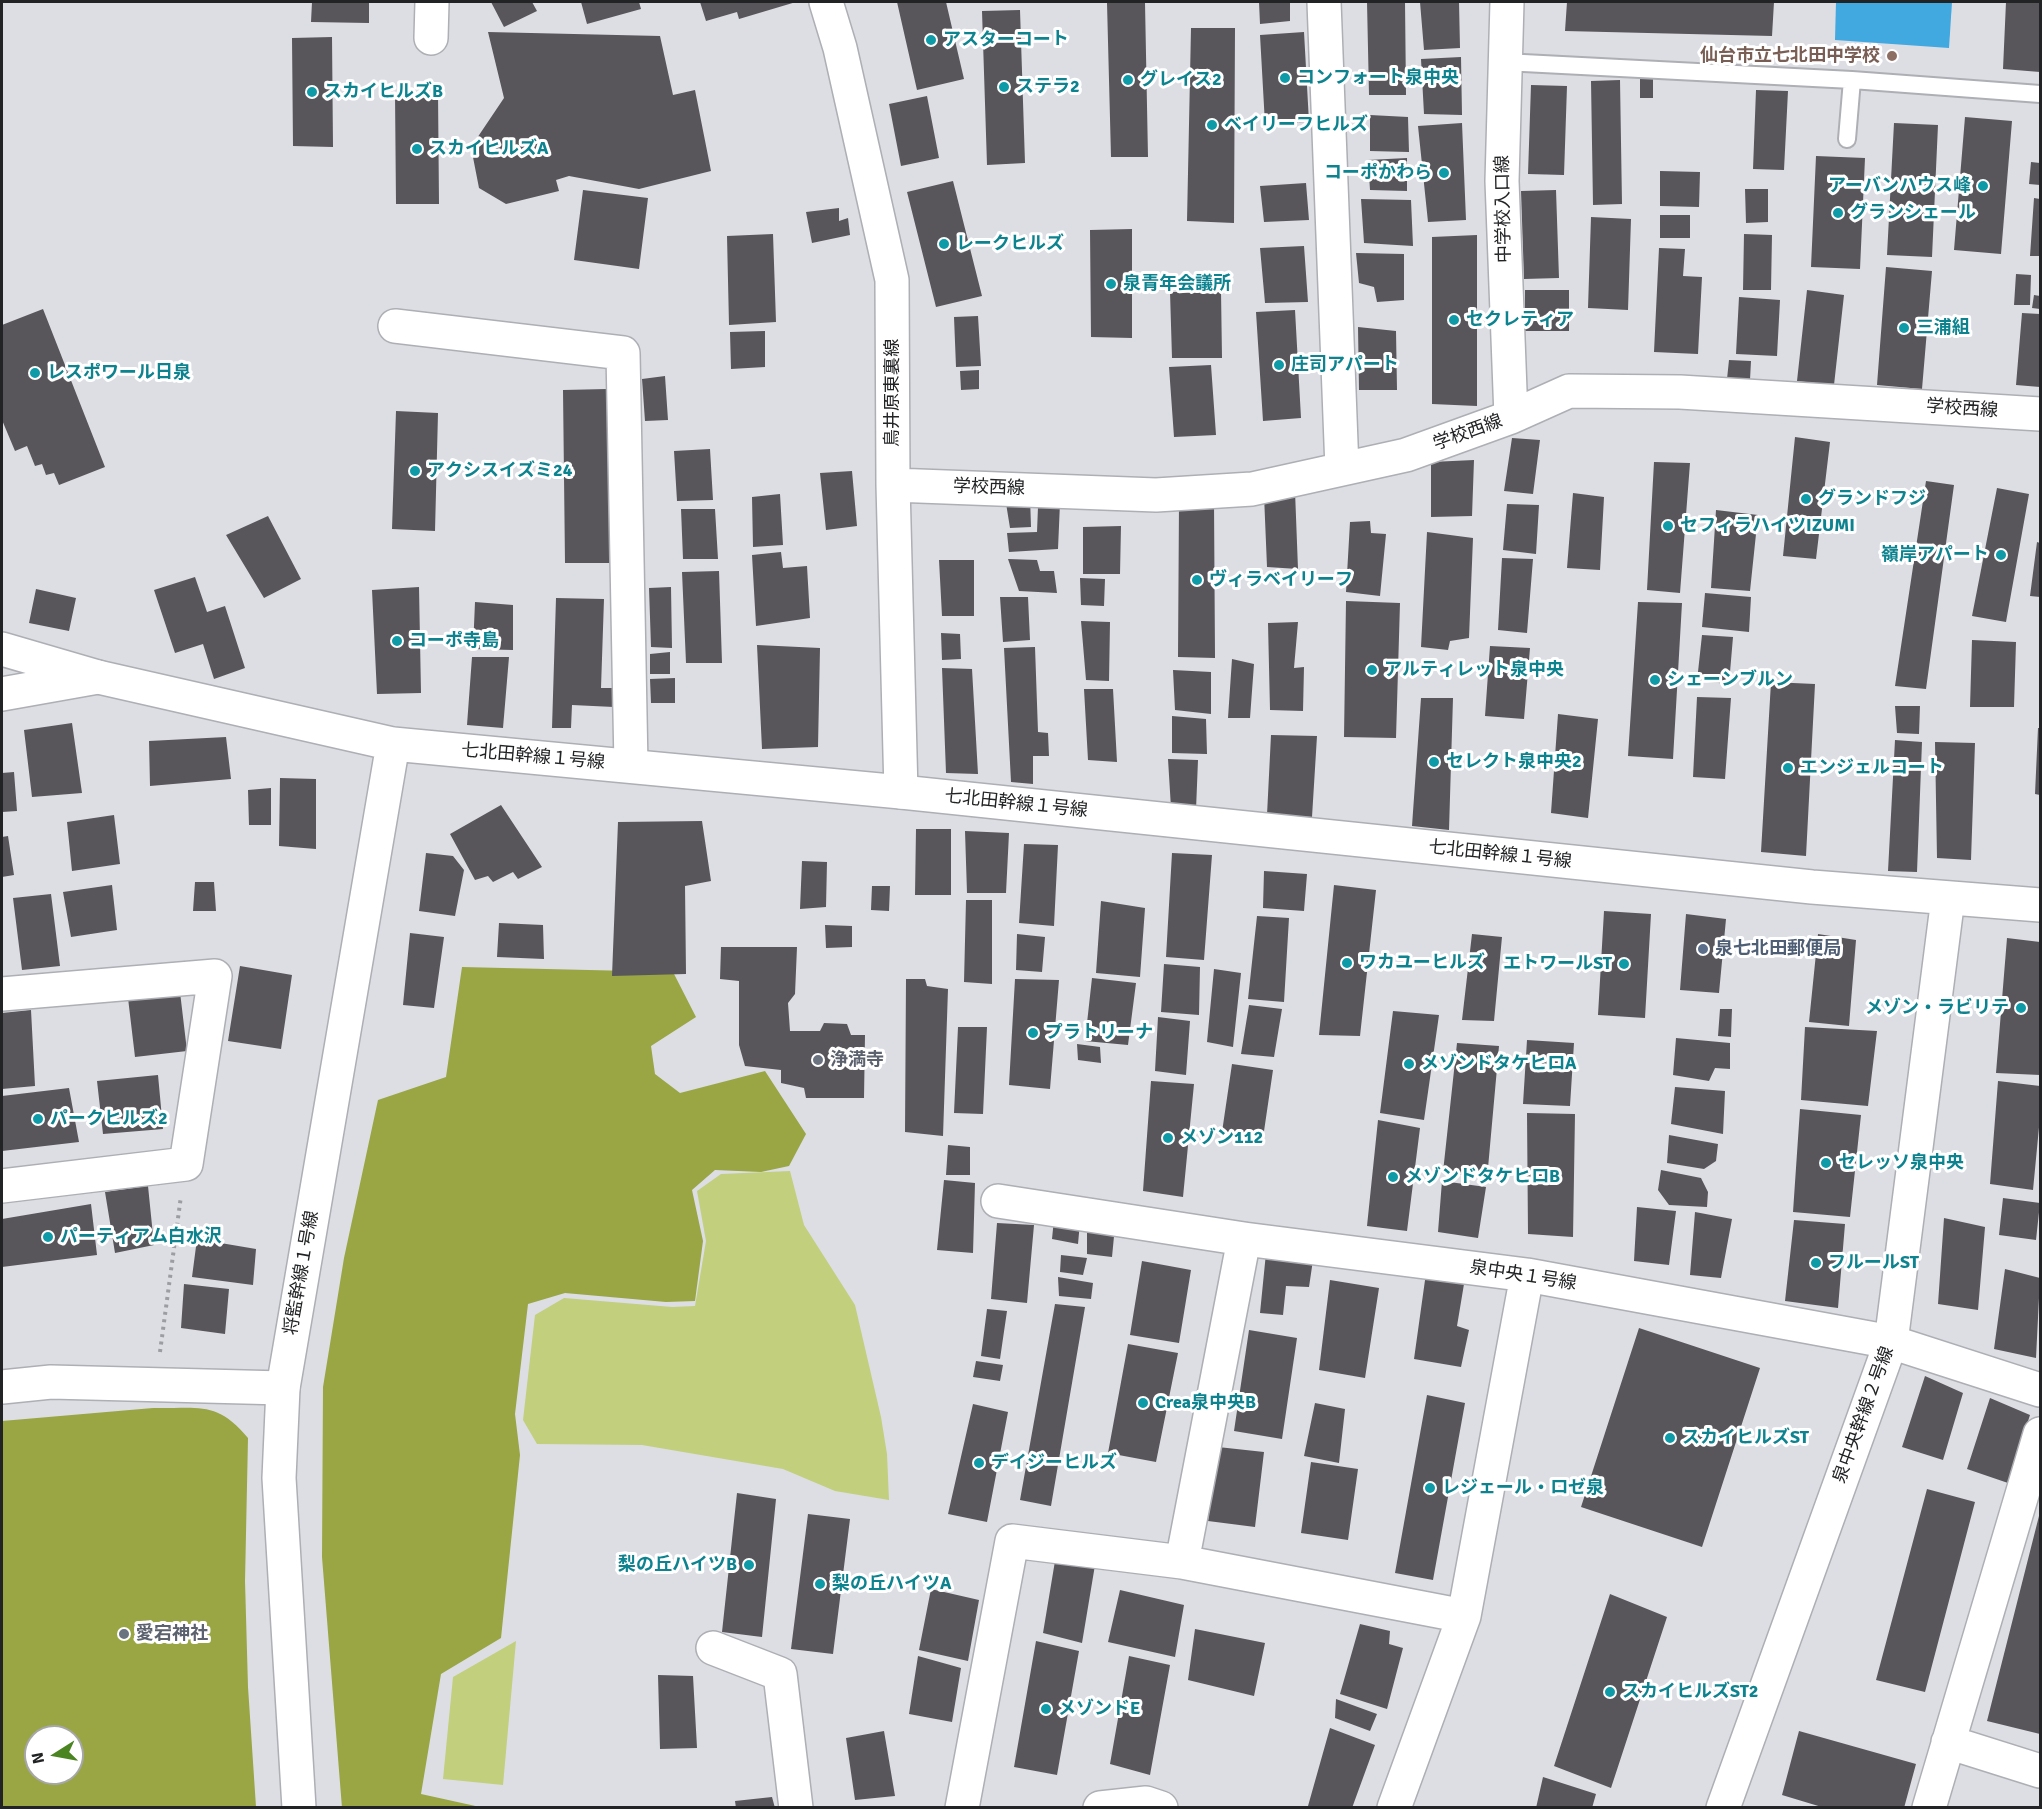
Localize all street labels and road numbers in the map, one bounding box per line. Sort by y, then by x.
street label: 中学校入口線 [1492,155,1516,263]
street label: 鳥井原東裏線 [882,339,904,447]
street label: 学校西線 [1925,396,1999,422]
street label: 学校西線 [1430,411,1506,455]
street label: 学校西線 [953,476,1025,500]
street label: 七北田幹線１号線 [460,740,606,774]
street label: 七北田幹線１号線 [943,786,1089,822]
street label: 七北田幹線１号線 [1427,837,1573,873]
street label: 将監幹線１号線 [280,1209,324,1337]
street label: 泉中央１号線 [1468,1257,1578,1295]
street label: 泉中央幹線２号線 [1829,1344,1899,1486]

